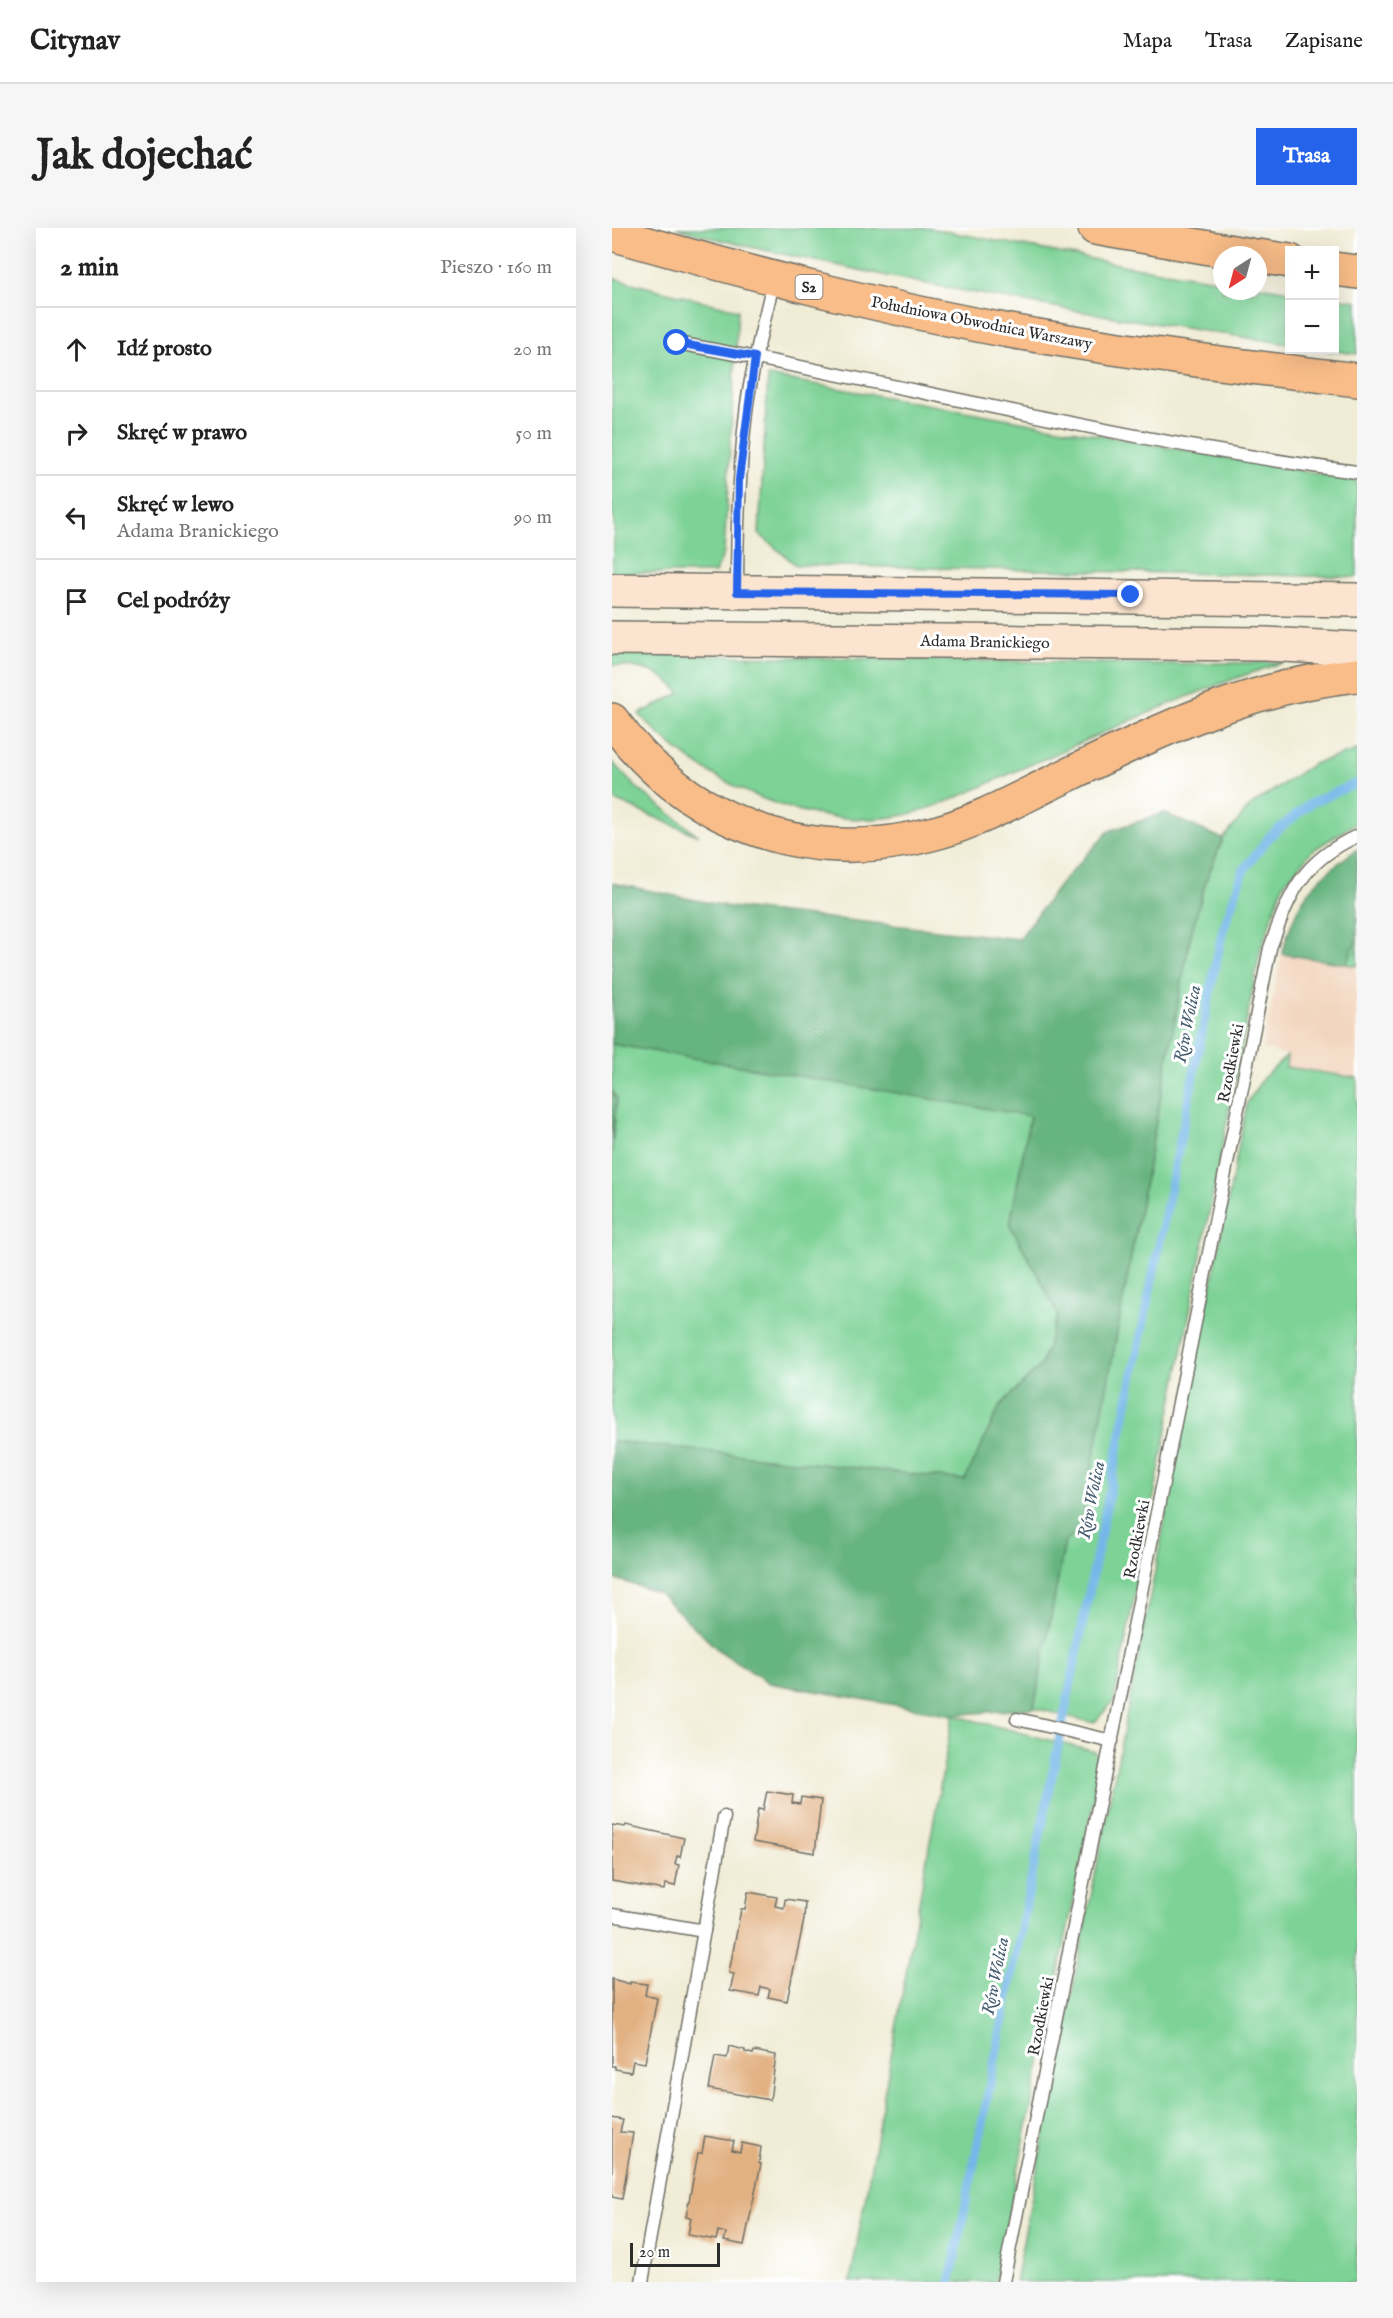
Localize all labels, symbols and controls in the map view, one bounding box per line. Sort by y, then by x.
text: Citynav [30,24,120,59]
text: Mapa [1123,28,1172,55]
text: Trasa [1205,28,1252,55]
text: Zapisane [1285,28,1363,55]
button: Trasa [1256,128,1357,185]
text: Jak dojechać [36,130,253,183]
north arrow [1213,246,1267,300]
map controls [1285,246,1339,354]
button: + [1285,246,1339,300]
text: 2 min [60,251,119,284]
text: Pieszo · 160 m [440,255,552,280]
road number: S2 [796,275,822,299]
street label: Południowa Obwodnica Warszawy [869,293,1094,355]
button: − [1285,300,1339,354]
route start [663,329,689,355]
icon: ahead [60,333,93,366]
text: Idź prosto [117,335,212,363]
text: 20 m [513,337,552,362]
icon: right [60,417,93,450]
text: Skręć w prawo [117,419,247,447]
text: 50 m [515,421,552,446]
text: Skręć w lewo [117,491,234,519]
icon: left [60,501,93,534]
text: 90 m [514,505,552,530]
text: Adama Branickiego [117,519,279,544]
route end [1117,581,1143,607]
icon: arrive [60,585,93,618]
text: Cel podróży [117,587,230,615]
street label: Adama Branickiego [919,632,1050,654]
water label: Rów Wolica [1170,983,1207,1065]
street label: Rzodkiewki [1215,1022,1249,1105]
water label: Rów Wolica [1074,1459,1111,1541]
street label: Rzodkiewki [1121,1498,1155,1581]
water label: Rów Wolica [978,1935,1015,2017]
street label: Rzodkiewki [1025,1975,1059,2058]
scale bar [630,2240,720,2268]
text: 20 m [639,2243,670,2263]

